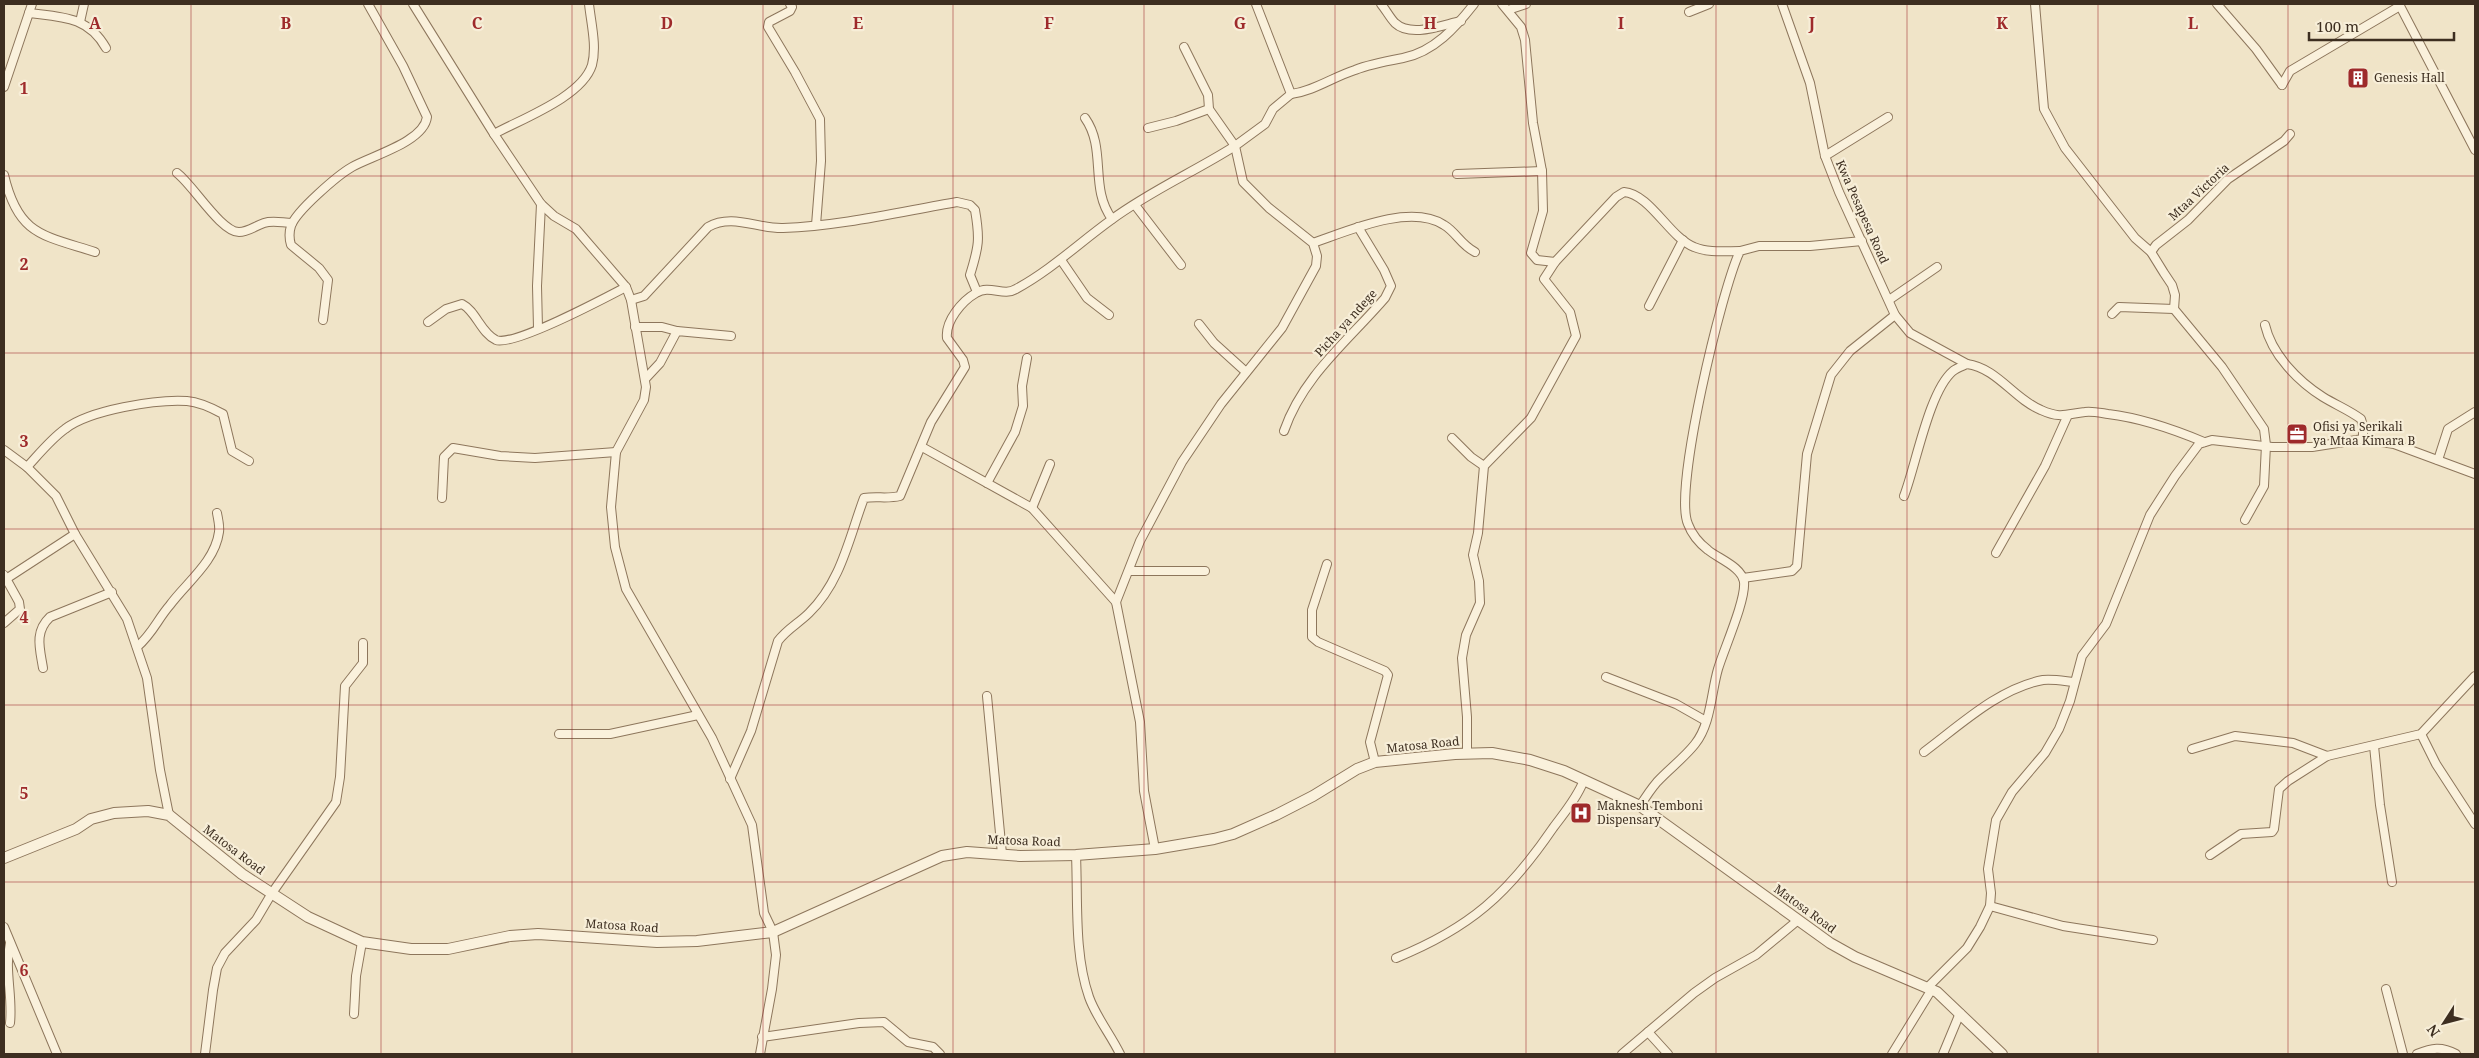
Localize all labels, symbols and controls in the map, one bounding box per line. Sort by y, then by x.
scale bar [2309,10,2454,42]
text: A [89,12,102,34]
text: B [281,12,292,34]
text: C [472,12,483,34]
text: D [661,12,673,34]
text: E [853,12,863,34]
text: F [1044,12,1054,34]
text: G [1234,12,1246,34]
text: H [1423,12,1437,34]
text: I [1618,12,1624,34]
text: J [1808,12,1816,34]
text: K [1996,12,2008,34]
text: L [2188,12,2198,34]
text: 100 m [2316,16,2359,36]
building icon: Genesis Hall [2346,66,2370,90]
place label: Genesis Hall [2374,69,2445,86]
text: 1 [19,77,29,99]
street label: Kwa Pesapesa Road [1832,157,1893,267]
street label: Mtaa Victoria [2165,159,2233,224]
text: 2 [19,253,29,275]
street label: Picha ya ndege [1311,285,1381,360]
place label: Ofisi ya Serikali ya Mtaa Kimara B [2313,418,2415,449]
office icon: Ofisi ya Serikali ya Mtaa Kimara B [2285,422,2309,446]
text: 3 [19,430,29,452]
text: 4 [19,606,29,628]
street label: Matosa Road [1386,732,1461,757]
text: 5 [19,782,29,804]
place label: Maknesh Temboni Dispensary [1597,797,1703,828]
hospital icon: Maknesh Temboni Dispensary [1569,801,1593,825]
street label: Matosa Road [200,821,269,879]
street label: Matosa Road [987,831,1062,850]
street label: Matosa Road [1771,880,1840,937]
street label: Matosa Road [585,914,660,937]
text: 6 [19,959,29,981]
north arrow [2419,998,2469,1048]
text: N [2422,1021,2444,1041]

